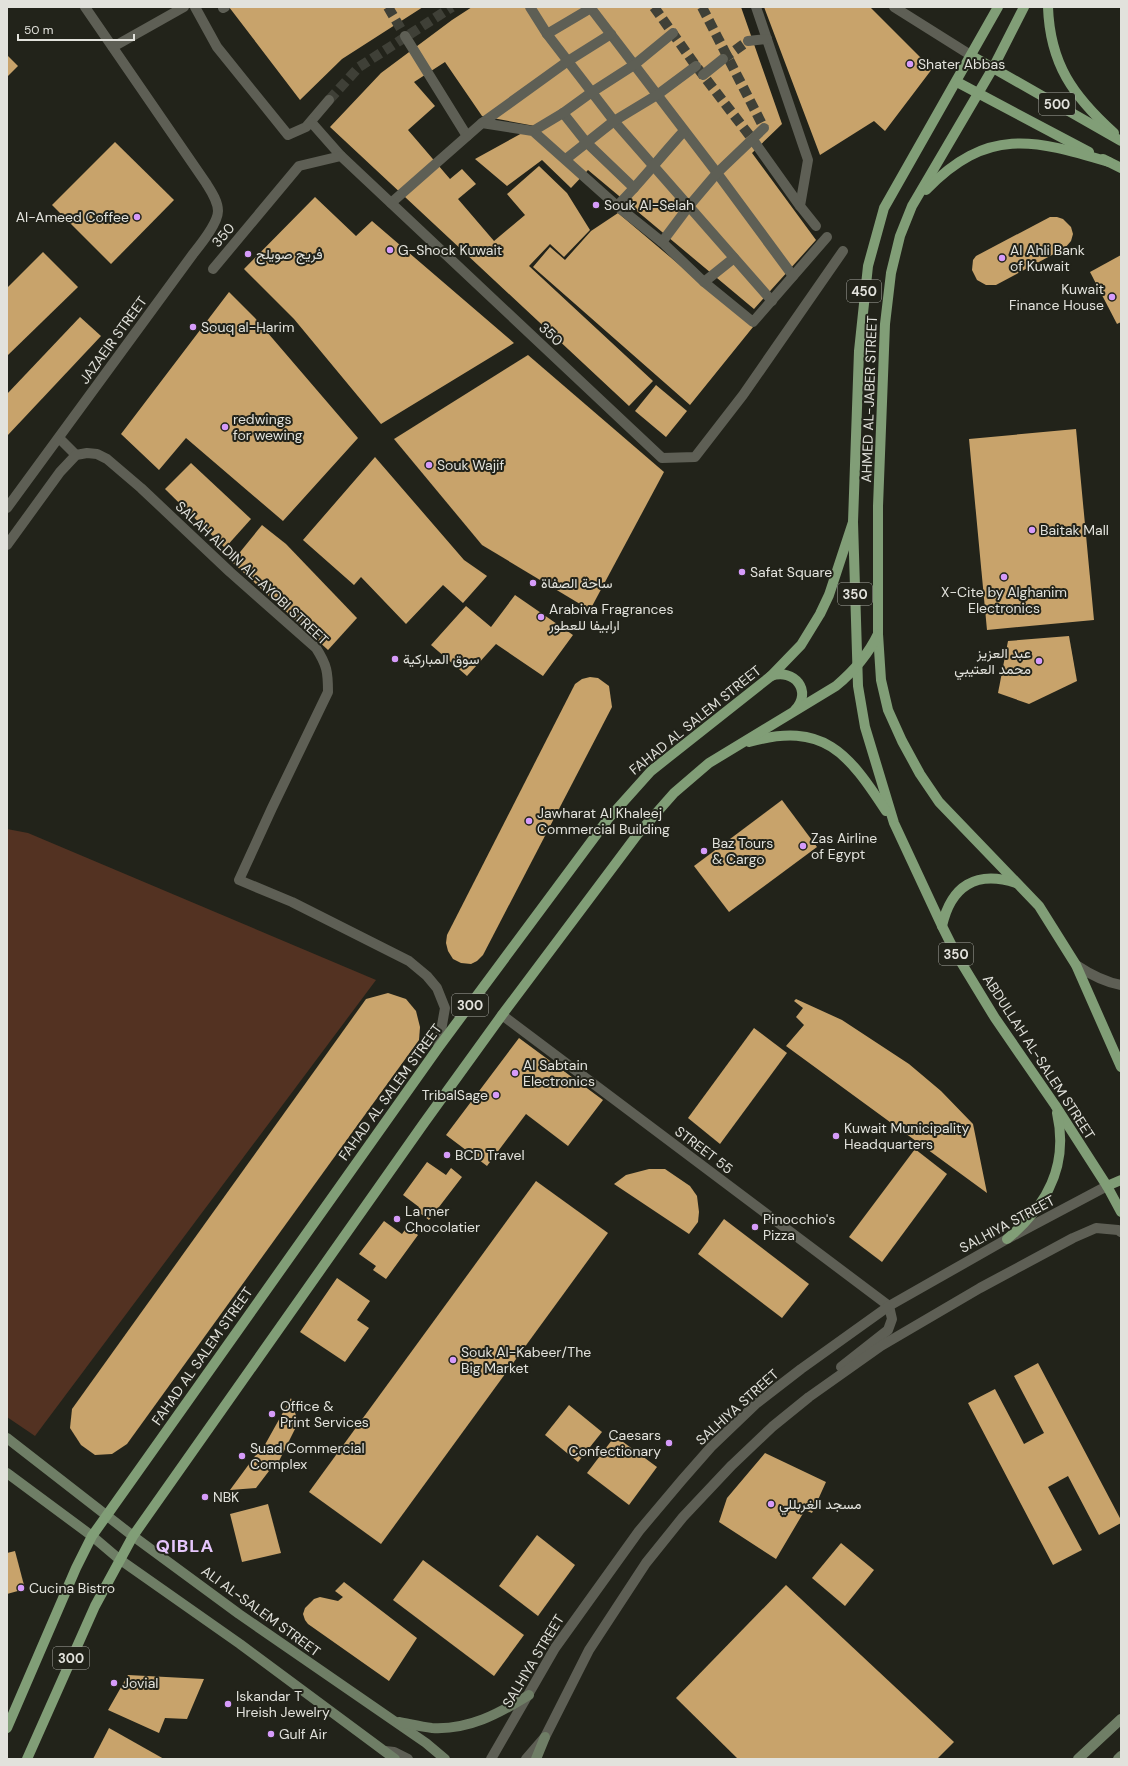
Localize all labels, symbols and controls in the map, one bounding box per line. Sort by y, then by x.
scale bar [18,16,134,42]
text: 50 m [24,22,53,38]
place label: Shater Abbas [918,55,1005,73]
marker: Shater Abbas [905,59,915,69]
road number: 500 [1039,93,1075,115]
place label: Souk Al-Selah [604,196,694,214]
marker: Souk Al-Selah [591,200,601,210]
place label: Al-Ameed Coffee [16,208,129,226]
marker: Al-Ameed Coffee [132,212,142,222]
street label: 350 [208,219,238,251]
place label: G-Shock Kuwait [398,241,502,259]
place label: Al Ahli Bank of Kuwait [1010,241,1085,275]
place label: فريج صويلح [256,245,323,265]
marker: G-Shock Kuwait [385,245,395,255]
marker: فريج صويلح [243,249,253,259]
marker: Al Ahli Bank of Kuwait [997,253,1007,263]
road number: 450 [847,280,881,302]
place label: Kuwait Finance House [1009,280,1104,314]
marker: Kuwait Finance House [1107,292,1117,302]
street label: JAZAEIR STREET [75,293,151,387]
street label: AHMED AL-JABER STREET [857,315,881,483]
place label: Souq al-Harim [201,318,294,336]
street label: 350 [535,318,567,350]
marker: Souq al-Harim [188,322,198,332]
place label: redwings for wewing [233,410,303,444]
marker: redwings for wewing [220,422,230,432]
place label: Souk Wajif [437,456,504,474]
marker: Souk Wajif [424,460,434,470]
street label: SALAH ALDIN AL-AYOBI STREET [172,497,332,649]
place label: Baitak Mall [1040,521,1109,539]
marker: Baitak Mall [1027,525,1037,535]
place label: Safat Square [750,563,832,581]
marker: Safat Square [737,567,747,577]
marker: X-Cite by Alghanim Electronics [999,572,1009,582]
place label: ساحة الصفاة [541,574,613,592]
marker: ساحة الصفاة [528,578,538,588]
road number: 350 [838,583,872,605]
place label: X-Cite by Alghanim Electronics [941,583,1067,617]
place label: Arabiva Fragrances ارابيفا للعطور [548,600,674,634]
marker: Arabiva Fragrances ارابيفا للعطور [536,612,546,622]
place label: عبد العزيز محمد العتيبي [954,644,1031,681]
place label: سوق المباركية [403,650,480,668]
marker: سوق المباركية [390,654,400,664]
marker: عبد العزيز محمد العتيبي [1034,656,1044,666]
street label: FAHAD AL SALEM STREET [625,661,765,779]
place label: Jawharat Al Khaleej Commercial Building [537,804,670,838]
marker: Jawharat Al Khaleej Commercial Building [524,816,534,826]
place label: Zas Airline of Egypt [811,829,877,863]
place label: Baz Tours & Cargo [712,834,773,868]
marker: Zas Airline of Egypt [798,841,808,851]
marker: Baz Tours & Cargo [699,846,709,856]
road number: 350 [939,943,973,965]
street label: ABDULLAH AL-SALEM STREET [979,971,1099,1143]
road number: 300 [452,994,488,1016]
street label: FAHAD AL SALEM STREET [334,1020,446,1164]
place label: Al Sabtain Electronics [523,1056,595,1090]
marker: Al Sabtain Electronics [510,1068,520,1078]
place label: TribalSage [422,1086,488,1104]
marker: TribalSage [491,1090,501,1100]
place label: Kuwait Municipality Headquarters [844,1119,969,1153]
street label: STREET 55 [671,1122,737,1178]
marker: Kuwait Municipality Headquarters [831,1131,841,1141]
place label: BCD Travel [455,1146,525,1164]
marker: BCD Travel [442,1150,452,1160]
street label: SALHIYA STREET [956,1191,1058,1257]
place label: La mer Chocolatier [405,1202,480,1236]
place label: Pinocchio's Pizza [763,1210,835,1244]
marker: La mer Chocolatier [392,1214,402,1224]
marker: Pinocchio's Pizza [750,1222,760,1232]
street label: FAHAD AL SALEM STREET [148,1283,257,1428]
place label: Souk Al-Kabeer/The Big Market [461,1343,591,1377]
marker: Souk Al-Kabeer/The Big Market [448,1355,458,1365]
street label: SALHIYA STREET [692,1365,782,1449]
place label: Office & Print Services [280,1397,369,1431]
marker: Office & Print Services [267,1409,277,1419]
place label: Caesars Confectionary [569,1426,661,1460]
marker: Caesars Confectionary [664,1438,674,1448]
place label: Suad Commercial Complex [250,1439,365,1473]
marker: Suad Commercial Complex [237,1451,247,1461]
place label: NBK [213,1488,239,1506]
marker: NBK [200,1492,210,1502]
place label: مسجد الغربللي [779,1495,861,1516]
marker: مسجد الغربللي [766,1499,776,1509]
district label: QIBLA [156,1534,214,1558]
street label: ALI AL-SALEM STREET [198,1562,324,1660]
place label: Cucina Bistro [29,1579,115,1597]
marker: Cucina Bistro [16,1583,26,1593]
street label: SALHIYA STREET [498,1611,568,1711]
road number: 300 [53,1647,89,1669]
place label: Jovial [122,1674,158,1692]
marker: Jovial [109,1678,119,1688]
place label: Iskandar T Hreish Jewelry [236,1687,330,1721]
marker: Iskandar T Hreish Jewelry [223,1699,233,1709]
place label: Gulf Air [279,1725,327,1743]
marker: Gulf Air [266,1729,276,1739]

